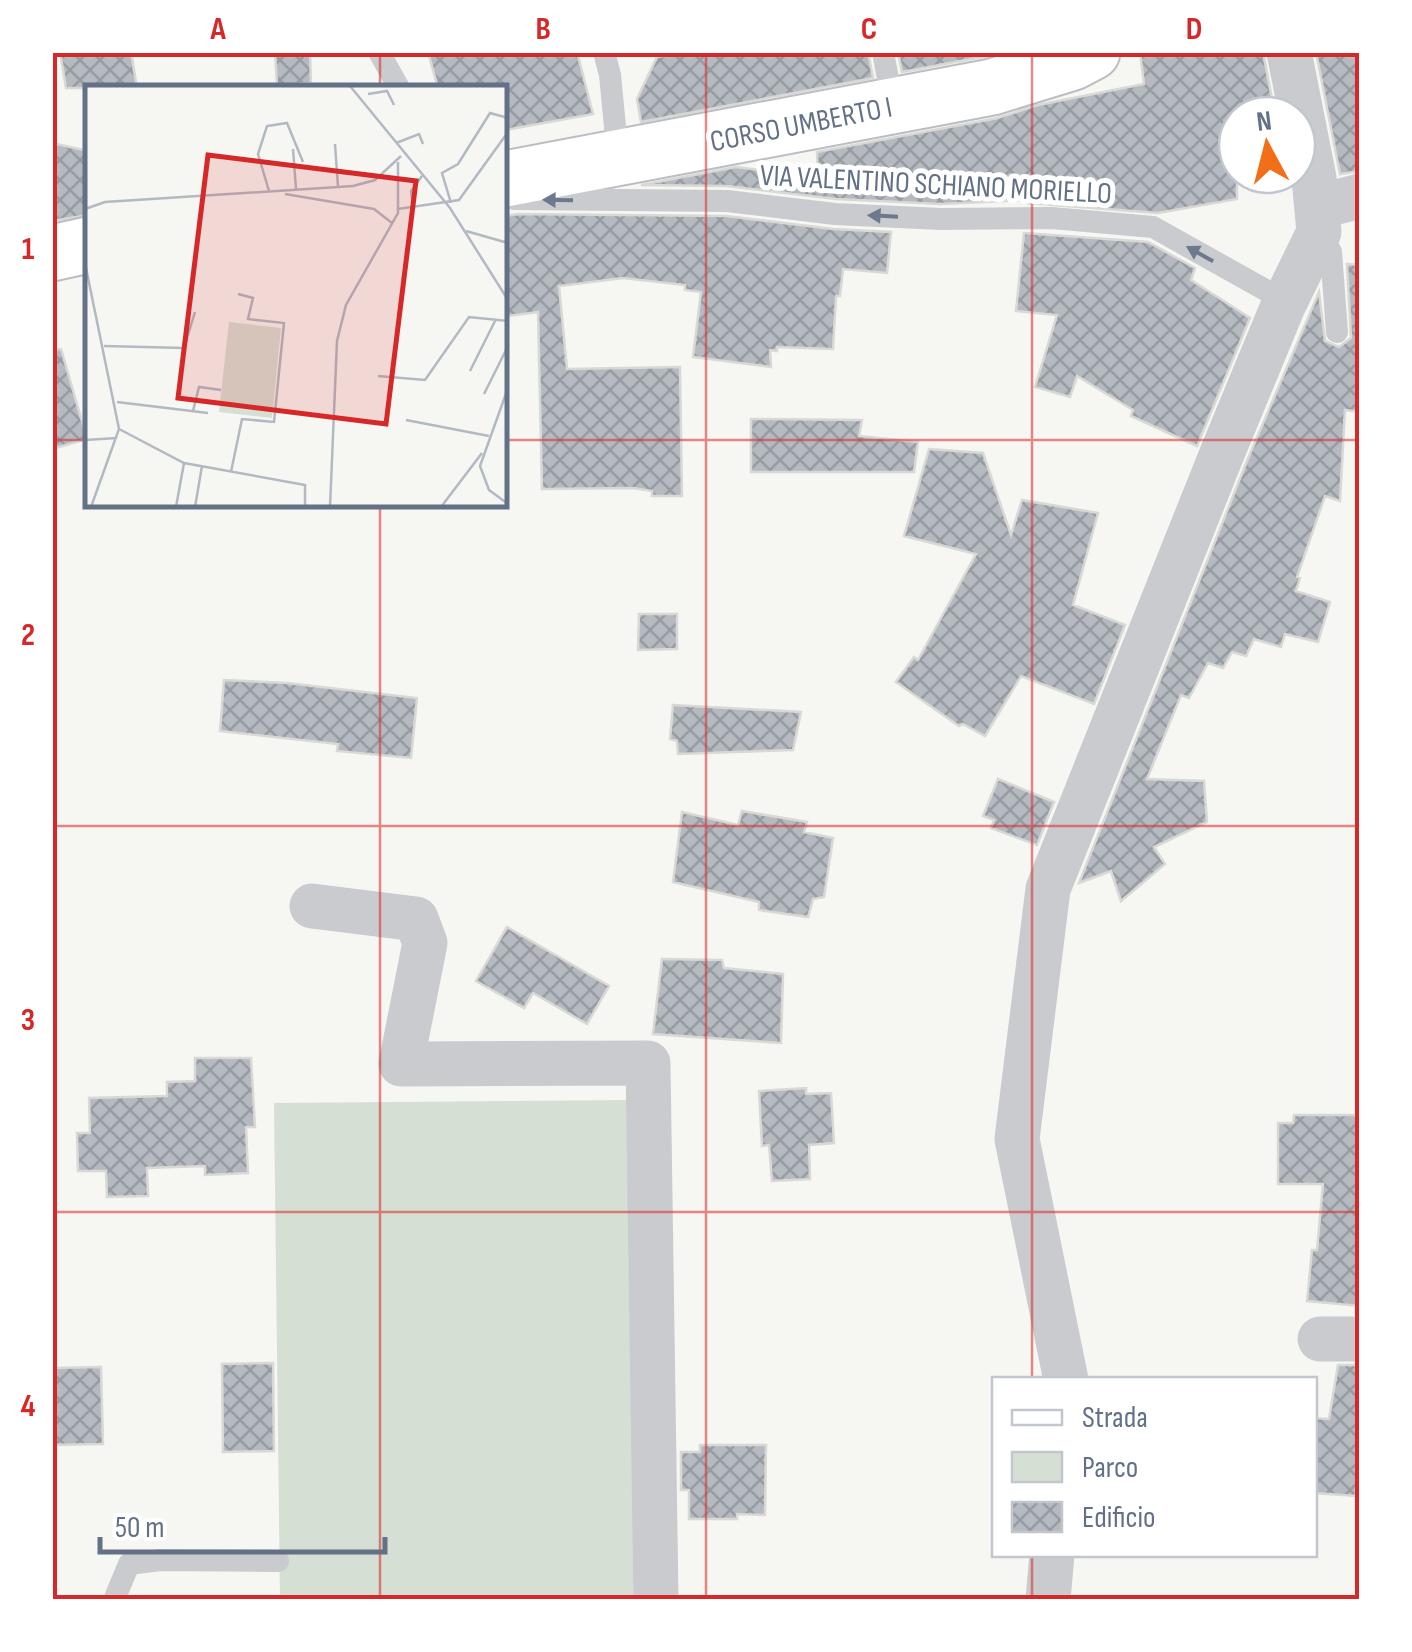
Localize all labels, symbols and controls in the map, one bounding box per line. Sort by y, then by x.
text: A [209,10,226,49]
text: B [535,10,551,49]
text: C [861,10,877,49]
text: D [1186,10,1202,49]
inset map [85,85,508,508]
street label: CORSO UMBERTO I [707,90,895,160]
north arrow [1217,95,1317,195]
text: N [1255,104,1274,139]
street label: VIA VALENTINO SCHIANO MORIELLO [759,158,1113,212]
one-way arrow [542,192,574,208]
one-way arrow [866,208,898,224]
text: 1 [22,230,35,269]
one-way arrow [1186,246,1214,264]
text: 2 [21,616,35,655]
text: 3 [21,1001,35,1040]
legend [992,1377,1317,1557]
text: 4 [21,1387,36,1426]
text: Strada [1082,1400,1148,1436]
text: Parco [1082,1450,1138,1486]
scale bar [100,1492,385,1554]
text: Edificio [1082,1500,1155,1536]
text: 50 m [115,1510,164,1546]

